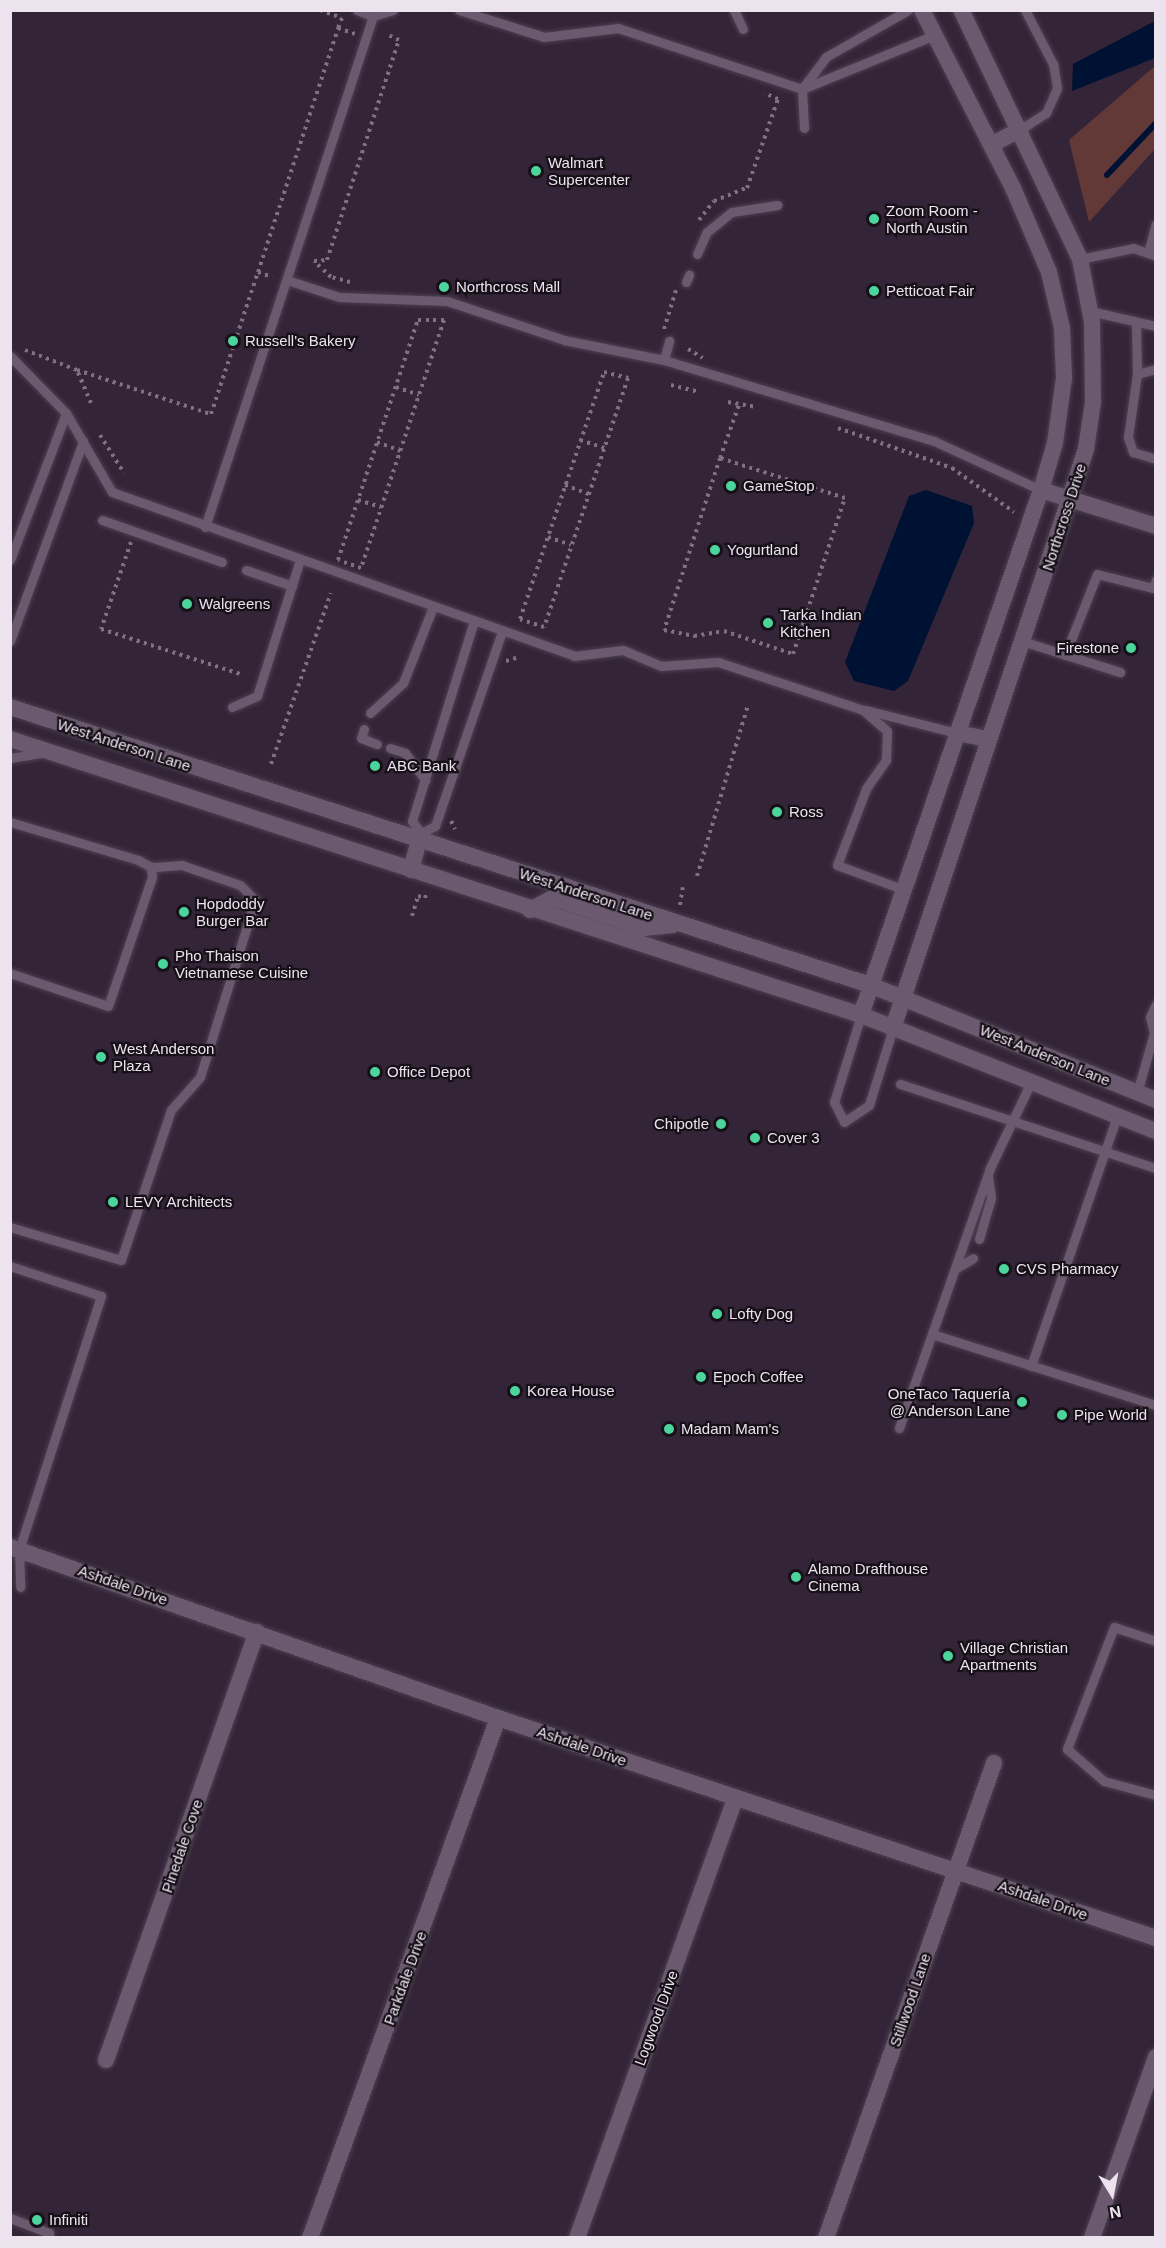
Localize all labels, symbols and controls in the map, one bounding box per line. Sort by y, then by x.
place label: Walmart Supercenter [548,153,630,188]
marker: Walmart Supercenter [529,164,543,178]
place label: Zoom Room - North Austin [886,201,978,236]
marker: Zoom Room - North Austin [867,212,881,226]
place label: Northcross Mall [456,278,560,296]
marker: Northcross Mall [437,280,451,294]
place label: Petticoat Fair [886,282,974,300]
marker: Petticoat Fair [867,284,881,298]
place label: Russell's Bakery [245,332,355,350]
marker: Russell's Bakery [226,334,240,348]
street label: Northcross Drive [1038,461,1090,573]
place label: GameStop [743,477,815,495]
marker: GameStop [724,479,738,493]
place label: Yogurtland [727,541,798,559]
marker: Yogurtland [708,543,722,557]
place label: Walgreens [199,595,270,613]
marker: Walgreens [180,597,194,611]
place label: Tarka Indian Kitchen [780,605,862,640]
marker: Tarka Indian Kitchen [761,616,775,630]
place label: Firestone [1056,639,1119,657]
marker: Firestone [1124,641,1138,655]
street label: West Anderson Lane [55,715,193,775]
place label: ABC Bank [387,757,456,775]
marker: ABC Bank [368,759,382,773]
place label: Ross [789,803,823,821]
marker: Ross [770,805,784,819]
street label: West Anderson Lane [517,864,655,924]
place label: Hopdoddy Burger Bar [196,894,269,929]
marker: Hopdoddy Burger Bar [177,905,191,919]
place label: Pho Thaison Vietnamese Cuisine [175,946,308,981]
marker: Pho Thaison Vietnamese Cuisine [156,957,170,971]
street label: West Anderson Lane [977,1020,1113,1090]
place label: West Anderson Plaza [113,1039,215,1074]
marker: West Anderson Plaza [94,1050,108,1064]
place label: Office Depot [387,1063,470,1081]
marker: Office Depot [368,1065,382,1079]
place label: Chipotle [654,1115,709,1133]
marker: Chipotle [714,1117,728,1131]
place label: Cover 3 [767,1129,820,1147]
marker: Cover 3 [748,1131,762,1145]
place label: LEVY Architects [125,1193,233,1211]
marker: LEVY Architects [106,1195,120,1209]
place label: CVS Pharmacy [1016,1260,1119,1278]
marker: CVS Pharmacy [997,1262,1011,1276]
place label: Lofty Dog [729,1305,793,1323]
marker: Lofty Dog [710,1307,724,1321]
place label: Epoch Coffee [713,1368,804,1386]
marker: Epoch Coffee [694,1370,708,1384]
place label: Korea House [527,1382,615,1400]
marker: Korea House [508,1384,522,1398]
place label: OneTaco Taquería @ Anderson Lane [887,1384,1010,1419]
marker: OneTaco Taquería @ Anderson Lane [1015,1395,1029,1409]
place label: Pipe World [1074,1406,1147,1424]
marker: Pipe World [1055,1408,1069,1422]
place label: Madam Mam's [681,1420,779,1438]
marker: Madam Mam's [662,1422,676,1436]
place label: Alamo Drafthouse Cinema [808,1559,928,1594]
street label: Ashdale Drive [76,1561,170,1609]
marker: Alamo Drafthouse Cinema [789,1570,803,1584]
place label: Village Christian Apartments [960,1638,1068,1673]
marker: Village Christian Apartments [941,1649,955,1663]
street label: Ashdale Drive [535,1722,629,1770]
street label: Pinedale Cove [158,1797,206,1895]
street label: Ashdale Drive [996,1876,1090,1924]
street label: Parkdale Drive [380,1929,430,2027]
street label: Stillwood Lane [886,1951,934,2049]
street label: Logwood Drive [630,1968,682,2068]
north arrow [1082,2164,1142,2224]
text: N [1108,2203,1122,2222]
place label: Infiniti [49,2211,88,2229]
marker: Infiniti [30,2213,44,2227]

